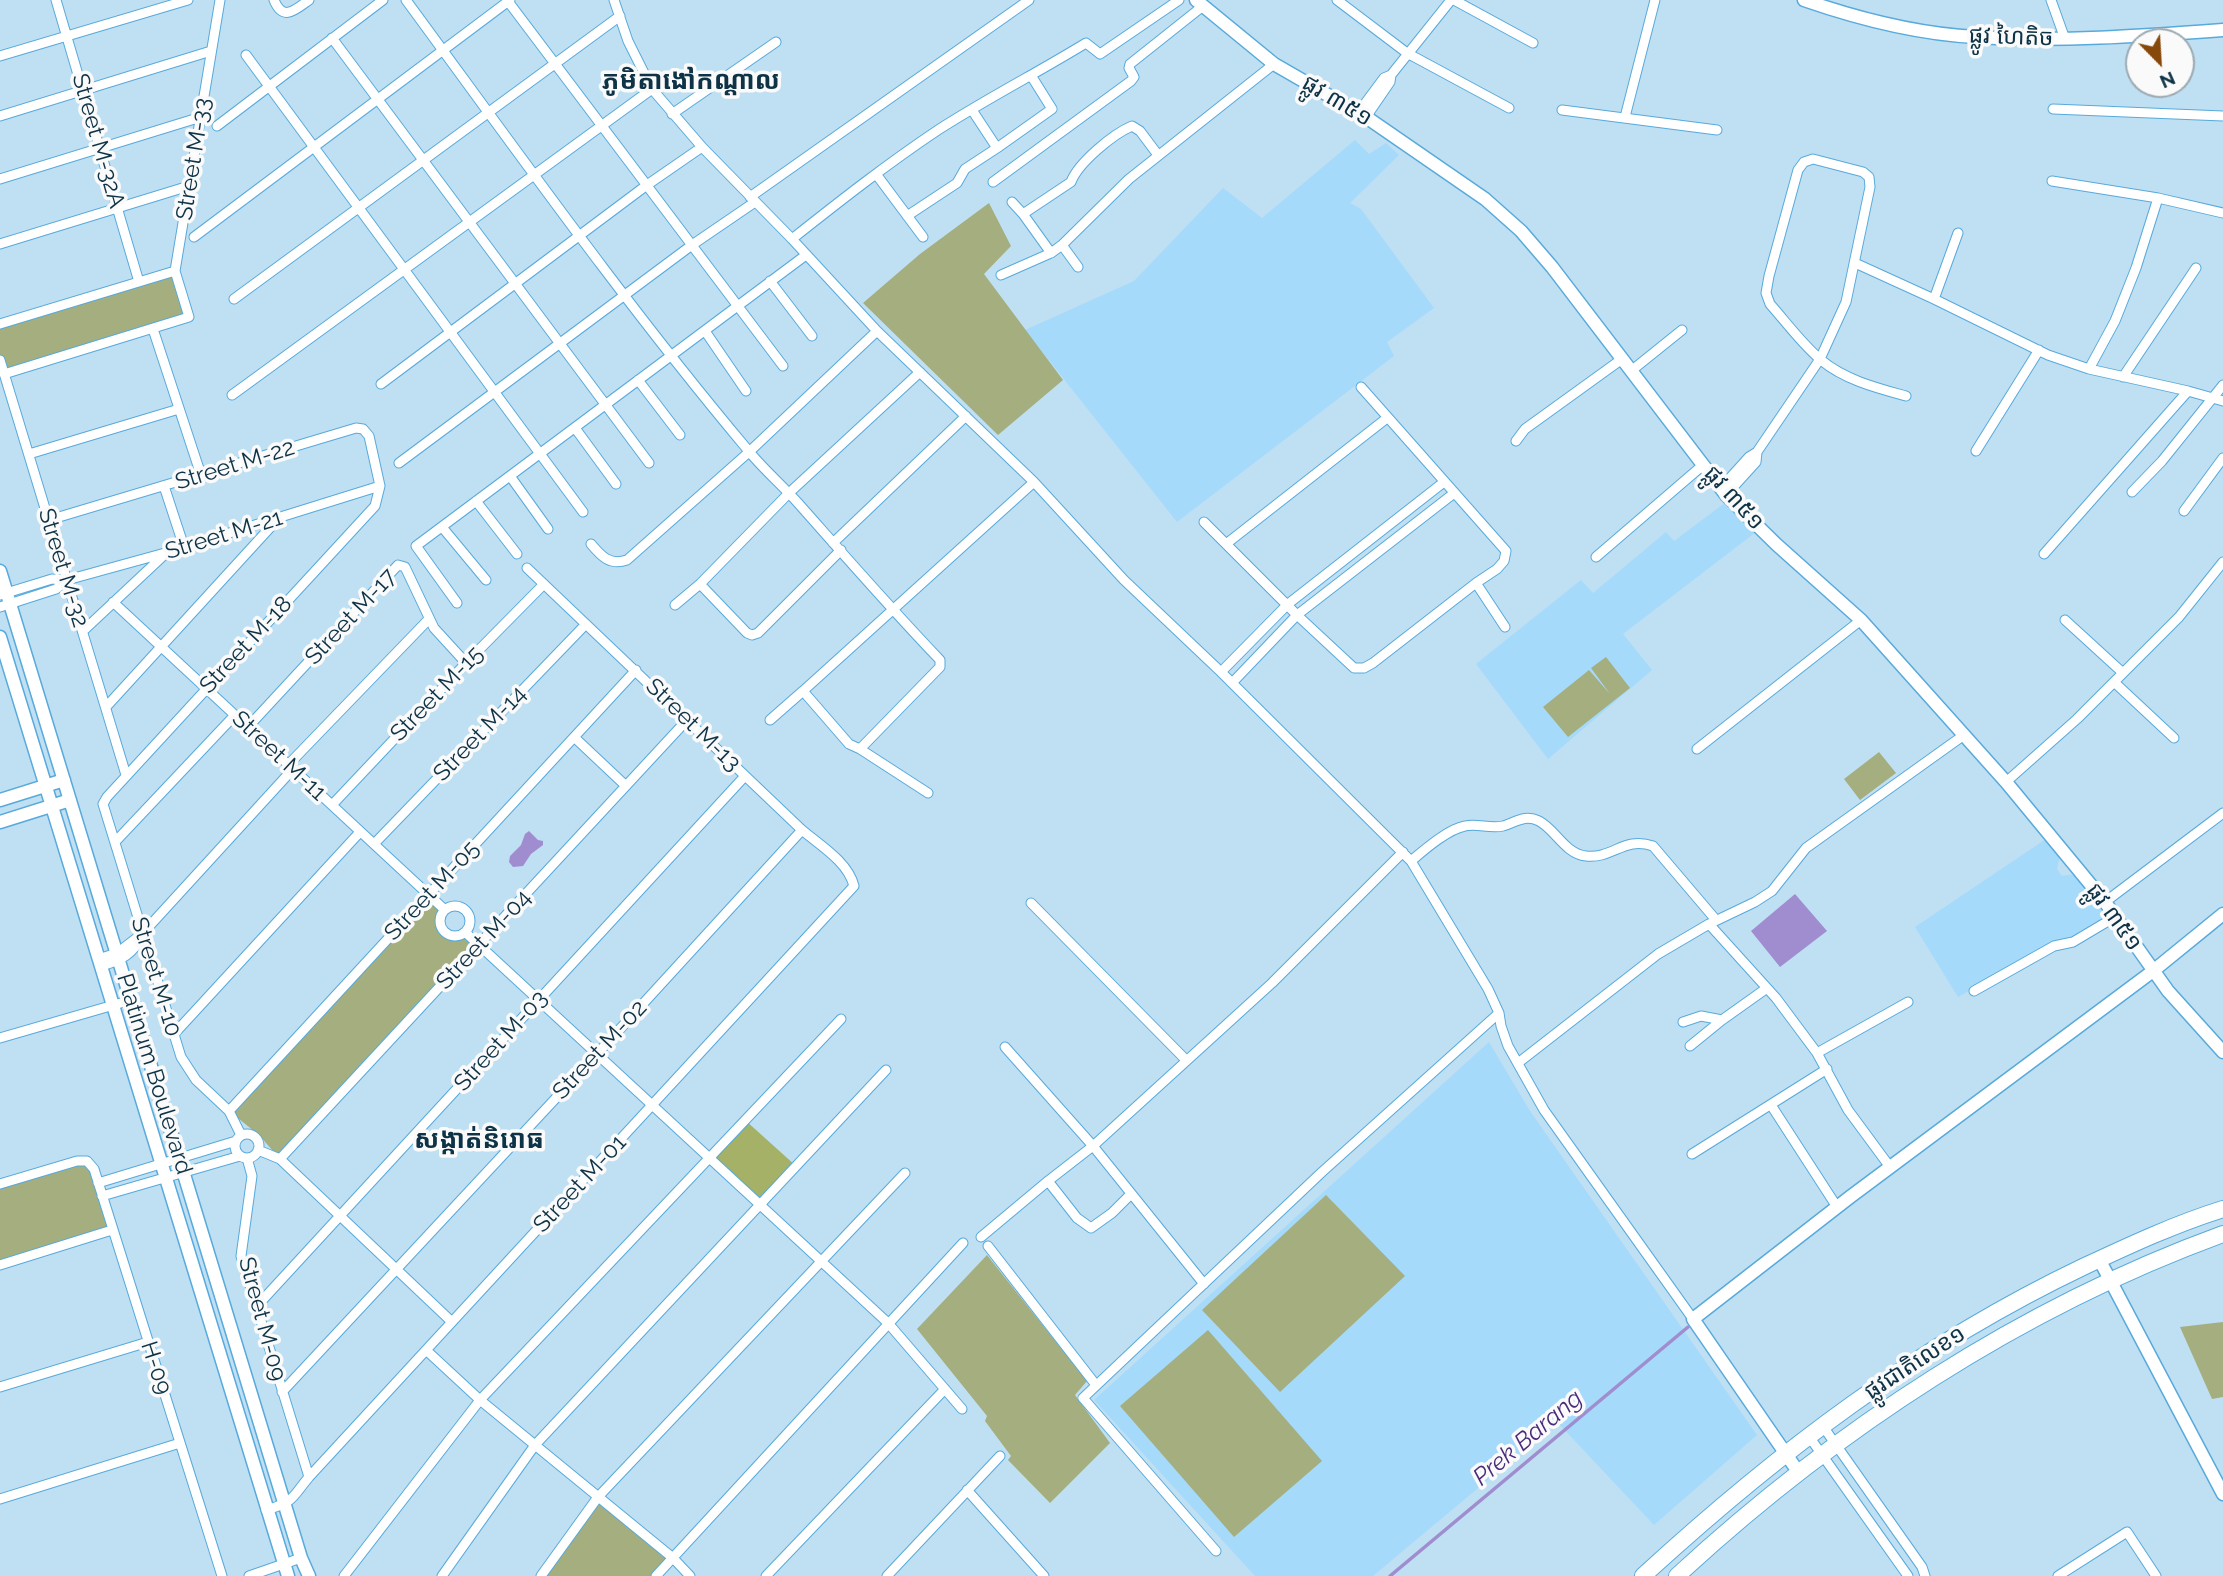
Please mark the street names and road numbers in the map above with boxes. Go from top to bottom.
street label: ផ្លូវ ហៃតិច [1968,22,2054,52]
street label: ផ្លូវ ៣៥១ [1297,69,1377,133]
street label: Street M-32A [66,71,130,211]
street label: Street M-33 [171,96,217,222]
street label: Street M-22 [172,434,298,496]
street label: ផ្លូវ ៣៥១ [1698,460,1770,536]
street label: Street M-21 [162,504,286,566]
street label: Street M-32 [32,505,94,631]
street label: Street M-17 [300,563,402,671]
street label: Street M-18 [194,591,298,699]
street label: Street M-15 [385,641,489,747]
street label: Street M-13 [640,673,746,777]
street label: Street M-14 [428,681,532,787]
street label: Street M-11 [226,705,332,807]
street label: Street M-05 [379,835,485,947]
street label: ផ្លូវ ៣៥១ [2080,878,2148,956]
street label: Street M-04 [431,884,537,996]
street label: Street M-10 [125,914,187,1040]
street label: Platinum Boulevard [110,970,198,1178]
street label: Street M-03 [449,985,553,1097]
street label: Street M-02 [547,995,653,1105]
street label: Street M-01 [528,1129,632,1239]
street label: Street M-09 [232,1254,292,1384]
street label: ផ្លូវជាតិលេខ១ [1859,1320,1971,1406]
street label: H-09 [134,1338,178,1398]

